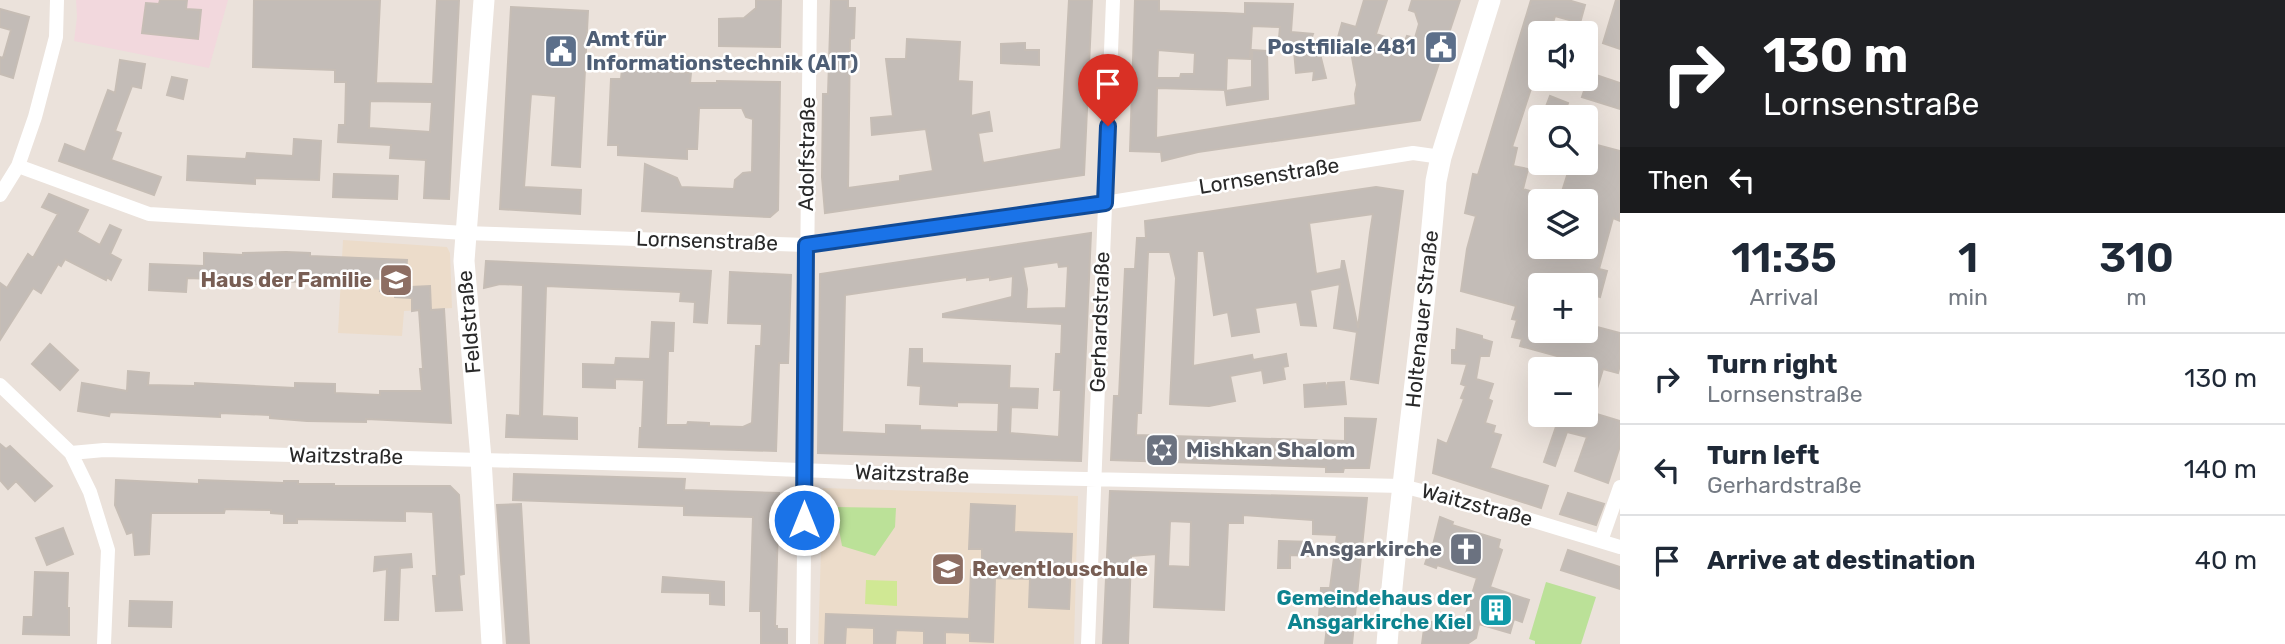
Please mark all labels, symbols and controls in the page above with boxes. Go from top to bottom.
map controls [1528,21,1598,427]
button: sound [1528,21,1598,91]
place label: Amt für Informationstechnik (AIT) [586,26,858,75]
text: 130 m [1763,26,1908,84]
public building icon: Postfiliale 481 [1422,28,1460,66]
icon: right [1648,28,1739,119]
public building icon: Amt für Informationstechnik (AIT) [542,32,580,70]
place label: Postfiliale 481 [1267,34,1416,59]
pin [1078,54,1138,126]
icon: arrive [1089,65,1127,103]
text: Lornsenstraße [1763,85,1979,123]
street label: Adolfstraße [793,97,820,211]
button: search [1528,105,1598,175]
street label: Lornsenstraße [1197,152,1341,199]
icon: left [1723,161,1761,199]
text: Then [1648,165,1709,196]
button: layers [1528,189,1598,259]
street label: Lornsenstraße [636,226,778,255]
street label: Holtenauer Straße [1400,229,1443,409]
text: 11:35 [1731,233,1837,283]
text: 1 [1958,233,1978,283]
text: 310 [2099,233,2174,283]
street label: Gerhardstraße [1085,251,1114,393]
school or university icon: Haus der Familie [377,261,415,299]
place label: Haus der Familie [200,267,372,292]
street label: Feldstraße [452,269,485,375]
button: + [1528,273,1598,343]
text: Arrival [1750,283,1819,311]
text: min [1948,283,1988,311]
text: m [2126,283,2147,311]
text: Turn right [1707,349,1837,380]
button: − [1528,357,1598,427]
icon: right [1648,360,1686,398]
text: 130 m [2184,363,2257,394]
text: Lornsenstraße [1707,380,1863,408]
synagogue icon: Mishkan Shalom [1143,431,1181,469]
place label: Mishkan Shalom [1186,437,1355,462]
text: Turn left [1707,440,1819,471]
street label: Waitzstraße [289,442,403,469]
icon: left [1648,451,1686,489]
text: 140 m [2184,454,2257,485]
street label: Waitzstraße [854,459,970,488]
text: Gerhardstraße [1707,471,1862,499]
street label: Waitzstraße [1419,478,1536,531]
position arrow [767,483,841,557]
church icon: Ansgarkirche [1447,530,1485,568]
place label: Ansgarkirche [1300,536,1442,561]
icon: arrive [1648,542,1686,580]
text: Arrive at destination [1707,545,1975,576]
text: 40 m [2195,545,2257,576]
school or university icon: Reventlouschule [929,550,967,588]
place label: Reventlouschule [972,556,1148,581]
place label: Gemeindehaus der Ansgarkirche Kiel [1277,585,1472,634]
building icon: Gemeindehaus der Ansgarkirche Kiel [1477,591,1515,629]

